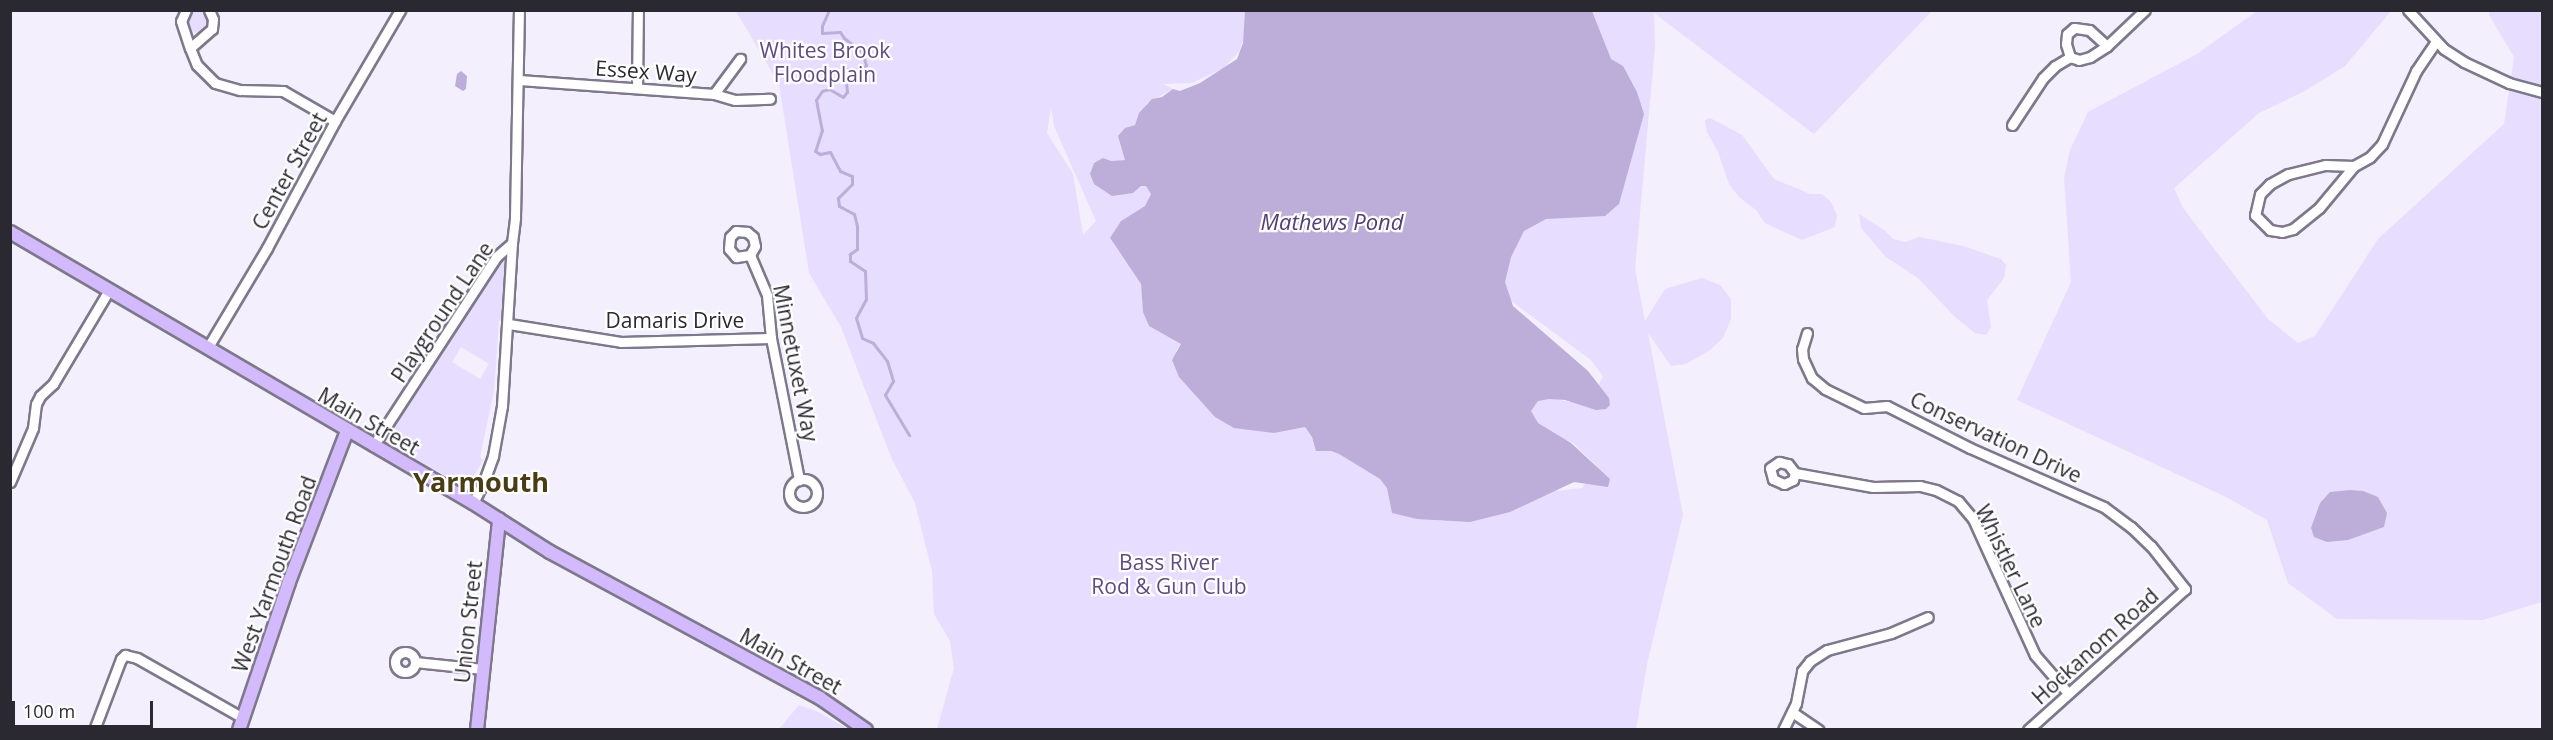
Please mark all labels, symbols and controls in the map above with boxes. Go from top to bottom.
park label: Whites Brook Floodplain [760,37,890,87]
street label: Essex Way [594,55,698,87]
street label: Center Street [246,108,332,234]
water label: Mathews Pond [1261,209,1403,235]
street label: Playground Lane [386,237,498,387]
street label: Minnetuxet Way [768,282,824,444]
street label: Damaris Drive [606,307,744,333]
street label: Main Street [314,382,424,460]
street label: Conservation Drive [1906,386,2086,488]
district label: Yarmouth [413,466,549,498]
street label: West Yarmouth Road [227,472,321,676]
street label: Whistler Lane [1970,500,2052,632]
park label: Bass River Rod & Gun Club [1091,549,1247,599]
street label: Union Street [449,559,487,685]
street label: Hockanom Road [2027,583,2163,709]
street label: Main Street [736,623,846,699]
scale bar [15,689,156,727]
text: 100 m [23,699,75,723]

